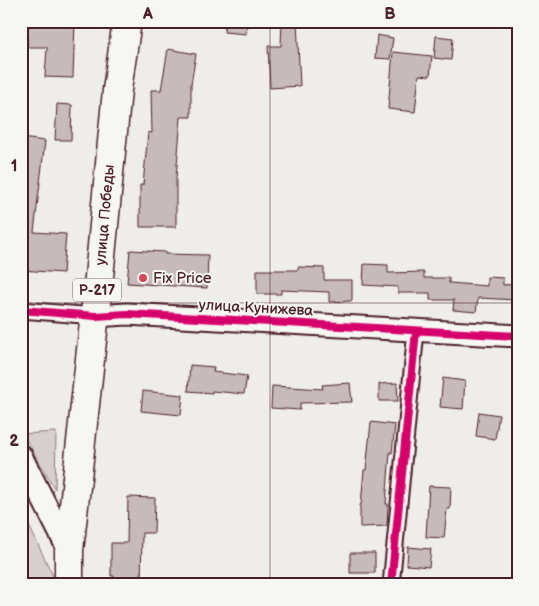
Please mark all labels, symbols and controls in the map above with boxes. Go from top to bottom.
text: A [142,5,153,24]
text: B [384,5,396,24]
text: 1 [11,157,17,176]
street label: улица Победы [91,164,119,266]
place label: Fix Price [153,269,212,288]
marker: Fix Price [137,272,149,284]
road number: Р-217 [73,278,121,302]
street label: улица Кунижева [198,296,314,320]
text: 2 [9,432,19,451]

